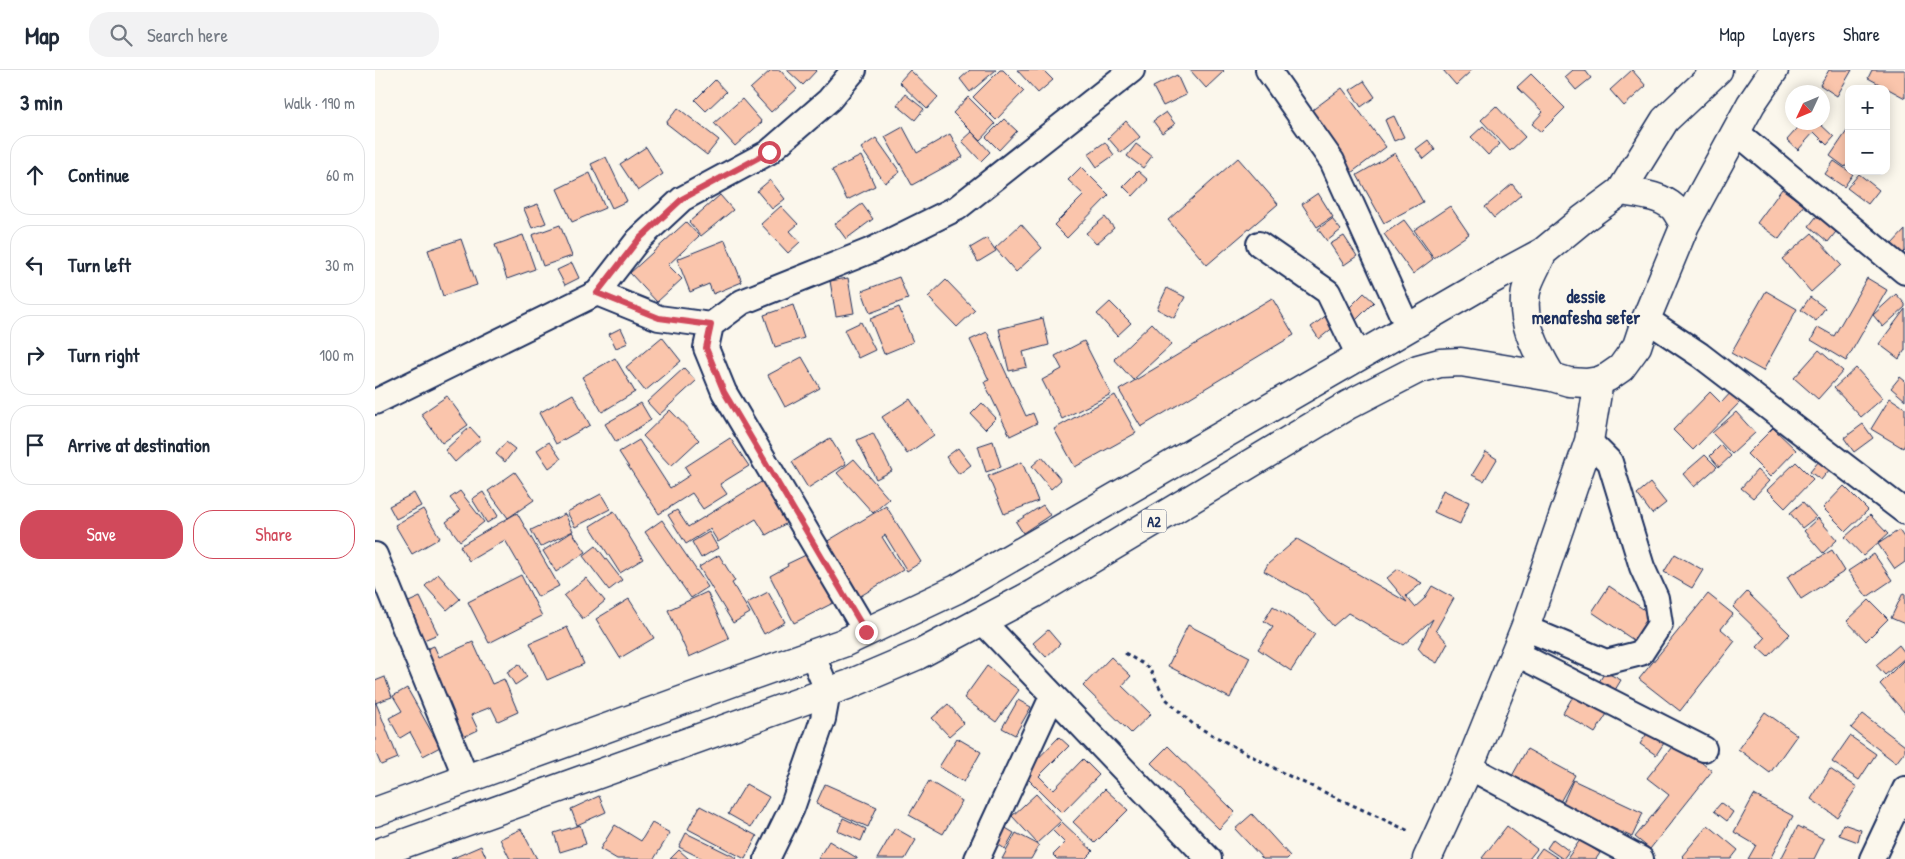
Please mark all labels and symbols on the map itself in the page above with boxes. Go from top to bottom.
north arrow [1785,85,1830,130]
route start [758,141,781,164]
district label: dessie menafesha sefer [1532,284,1640,330]
road number: A2 [1141,510,1167,532]
route end [855,621,878,644]

